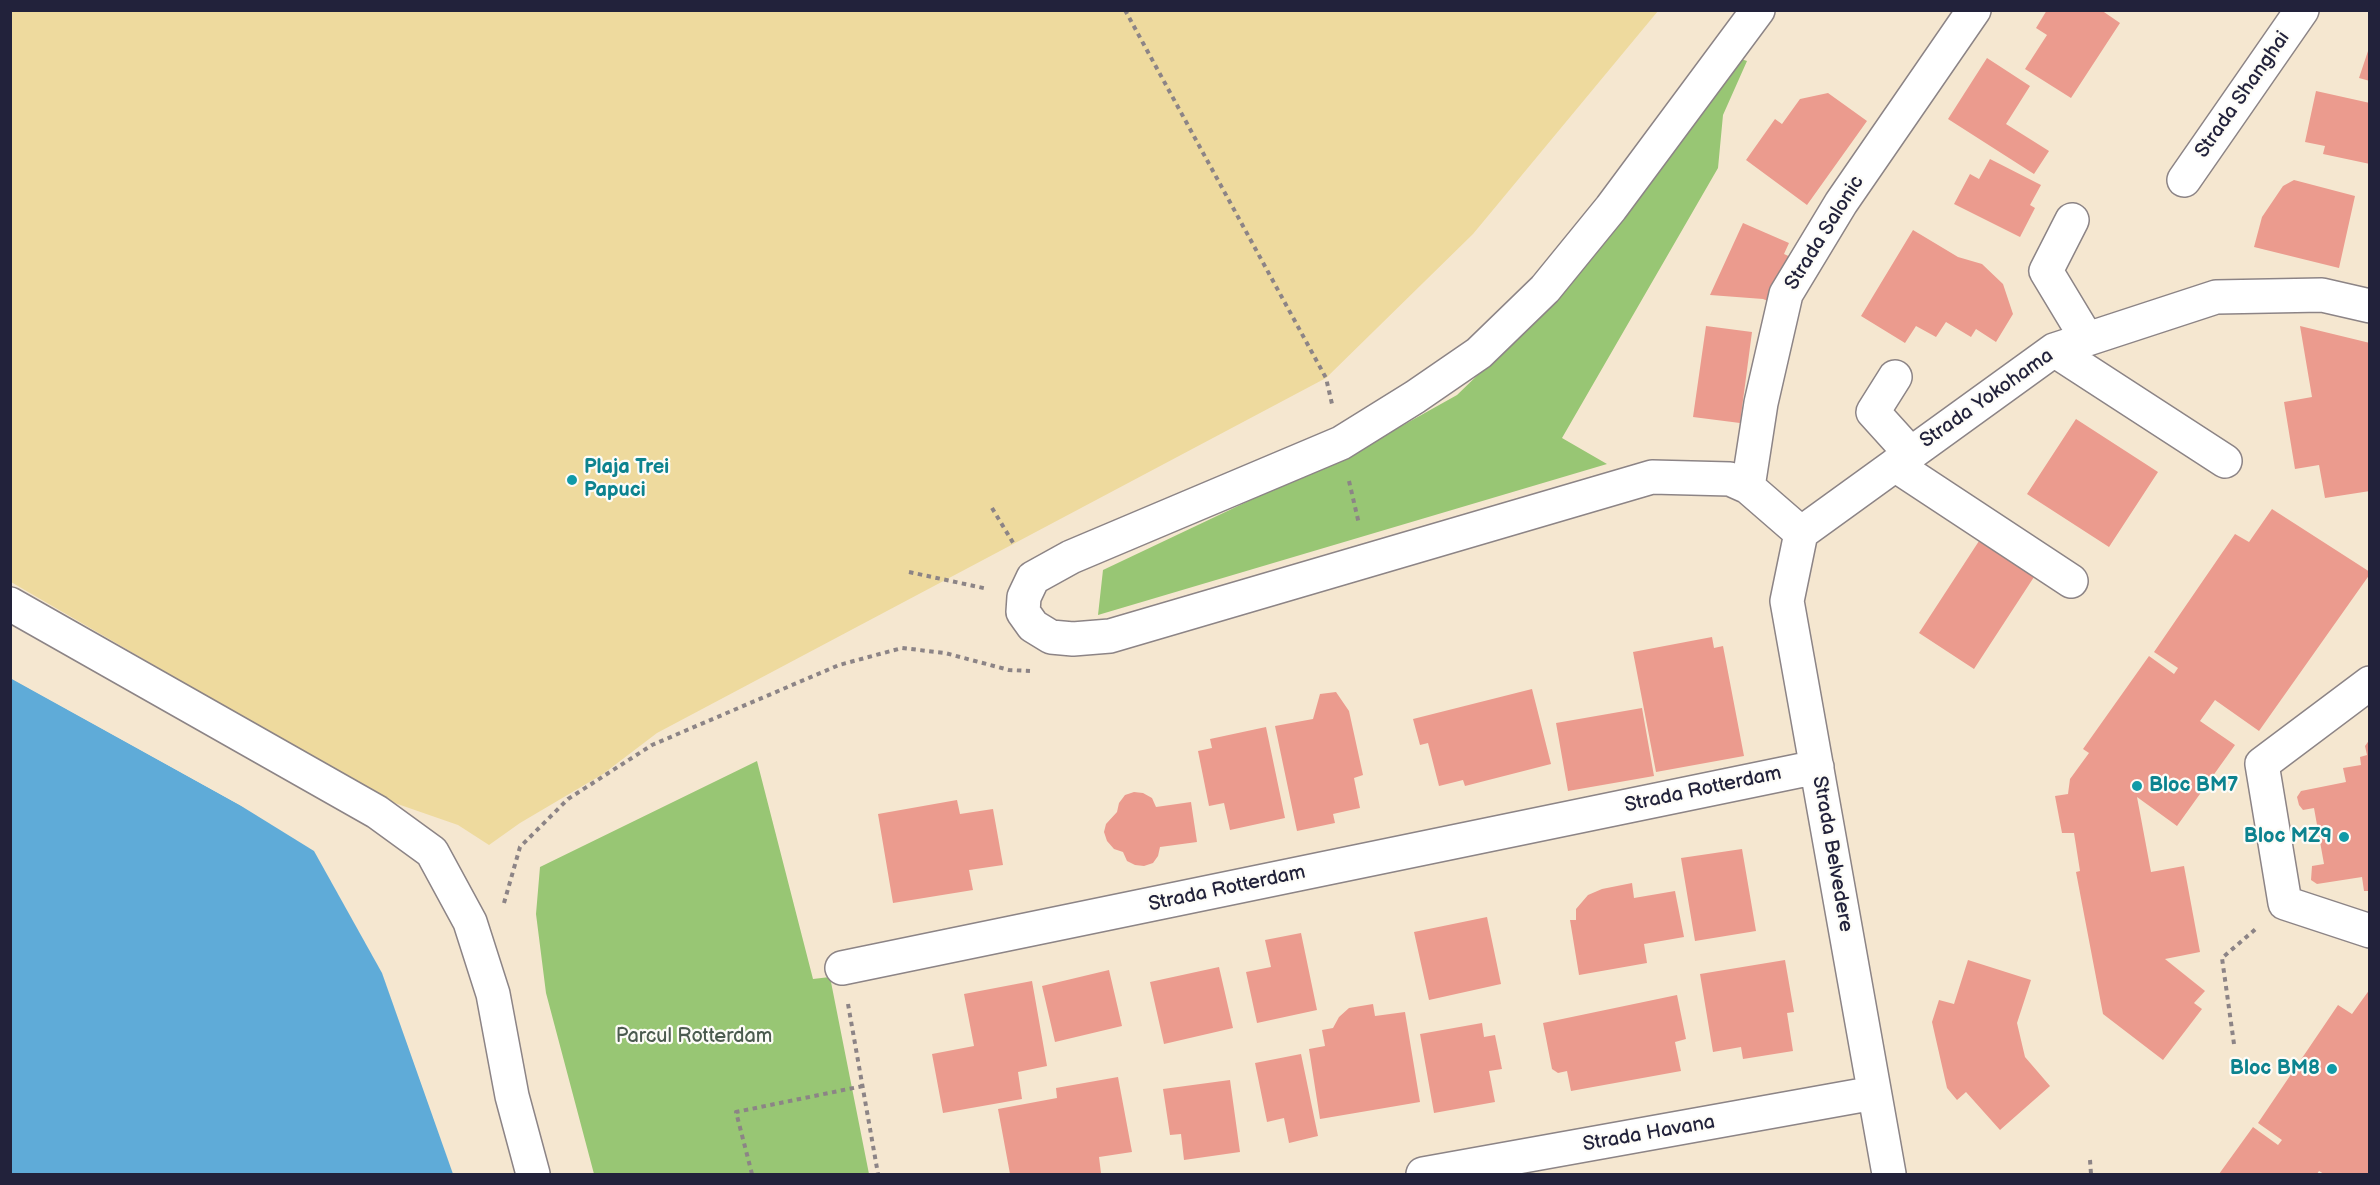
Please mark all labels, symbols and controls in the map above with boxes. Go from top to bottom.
street label: Strada Shanghai [2190,27,2296,163]
street label: Strada Salonic [1780,171,1870,295]
street label: Strada Yokohama [1916,344,2058,454]
place label: Plaja Trei Papuci [584,456,669,503]
marker: Plaja Trei Papuci [565,473,579,487]
street label: Strada Rotterdam [1622,762,1784,818]
street label: Strada Belvedere [1806,774,1858,934]
place label: Bloc BM7 [2149,774,2238,798]
marker: Bloc BM7 [2130,779,2144,793]
place label: Bloc MZ9 [2244,825,2332,849]
marker: Bloc MZ9 [2337,830,2351,844]
street label: Strada Rotterdam [1146,861,1308,917]
park label: Parcul Rotterdam [616,1025,772,1049]
place label: Bloc BM8 [2230,1057,2320,1081]
marker: Bloc BM8 [2325,1062,2339,1076]
street label: Strada Havana [1581,1111,1717,1157]

